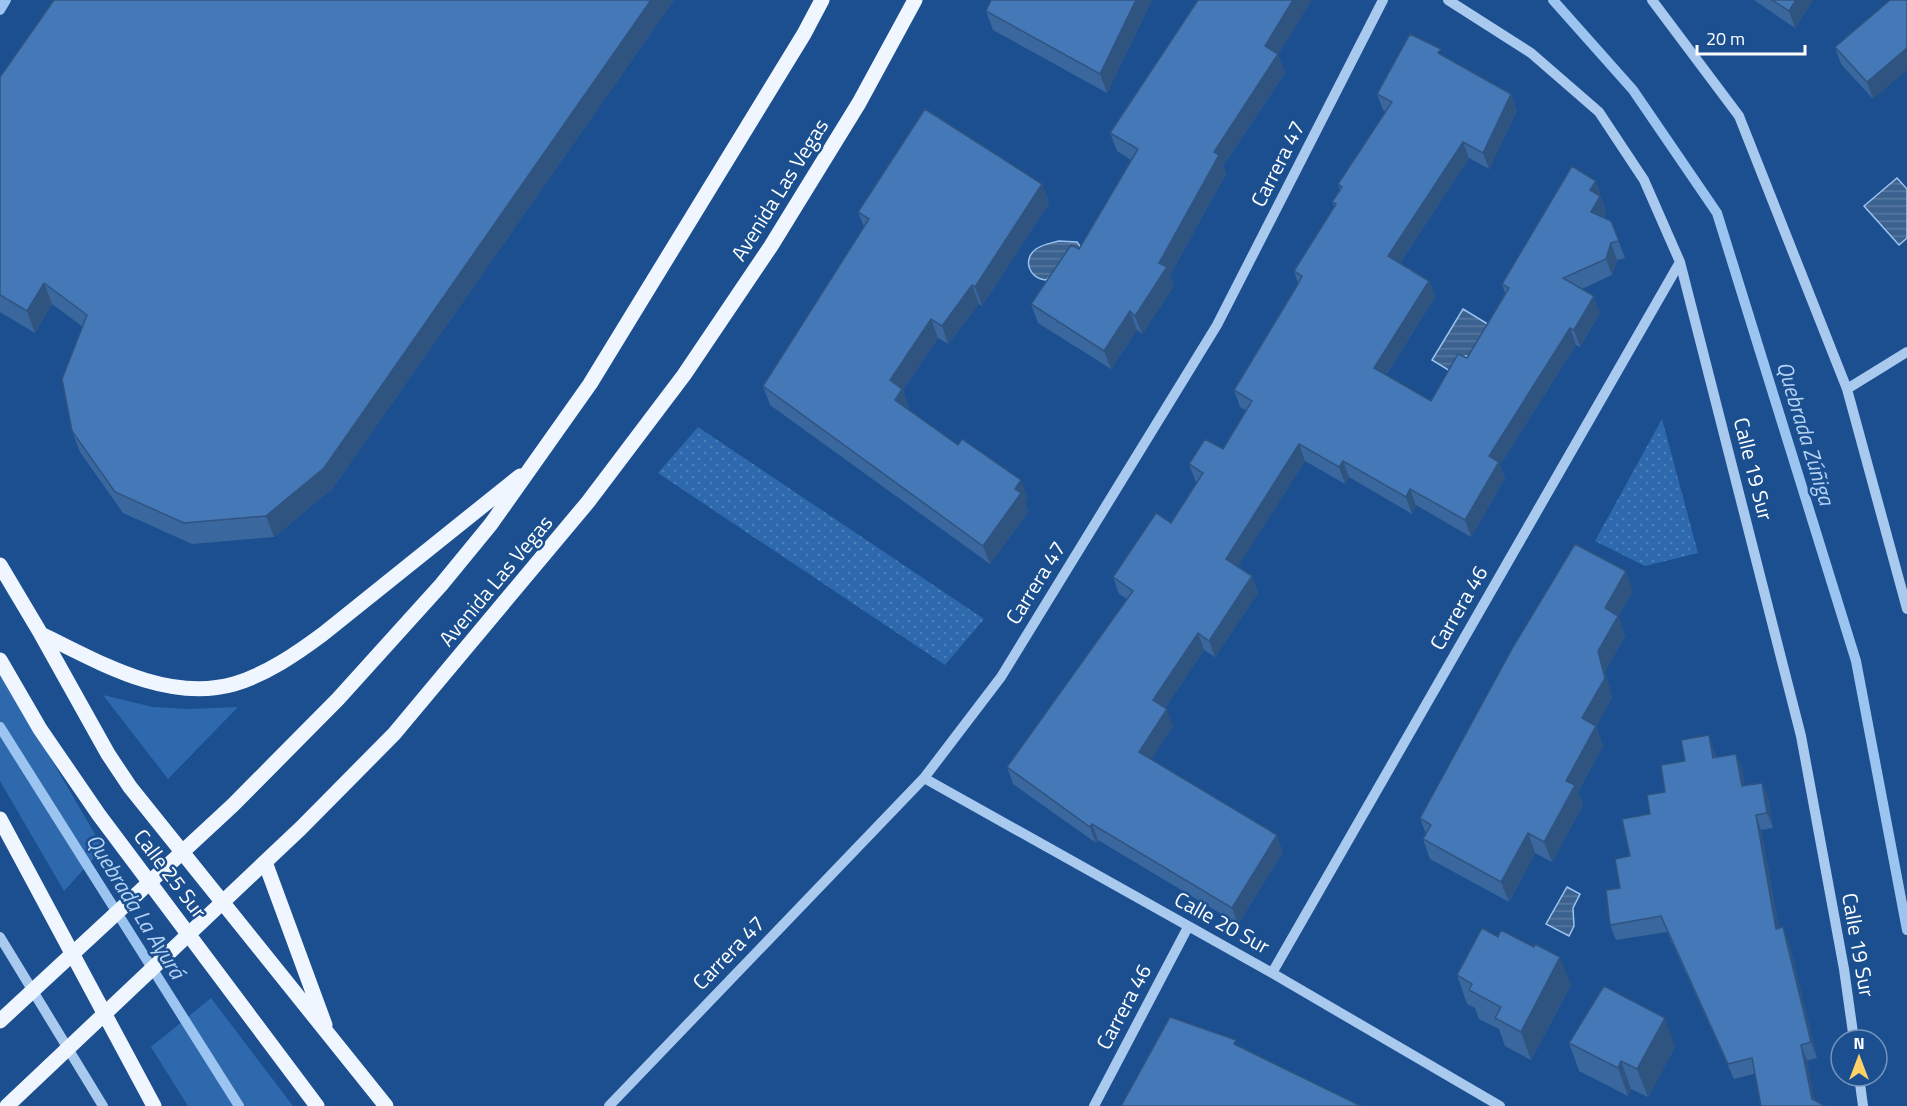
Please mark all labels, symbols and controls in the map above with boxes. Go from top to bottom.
scale bar [1697,18,1805,56]
text: 20 m [1706,25,1745,52]
street label: Avenida Las Vegas [722,112,836,267]
street label: Carrera 47 [1242,115,1312,212]
water label: Quebrada Zúñiga [1768,357,1845,511]
street label: Calle 19 Sur [1726,414,1782,523]
street label: Avenida Las Vegas [431,508,560,653]
street label: Carrera 47 [997,535,1073,630]
street label: Carrera 46 [1421,559,1495,656]
street label: Calle 25 Sur [126,822,215,925]
water label: Quebrada La Ayurá [78,827,195,987]
street label: Calle 20 Sur [1169,883,1276,962]
street label: Calle 19 Sur [1834,890,1884,999]
street label: Carrera 47 [685,908,772,997]
street label: Carrera 46 [1087,958,1159,1055]
north arrow [1829,1028,1889,1088]
text: N [1853,1031,1865,1055]

